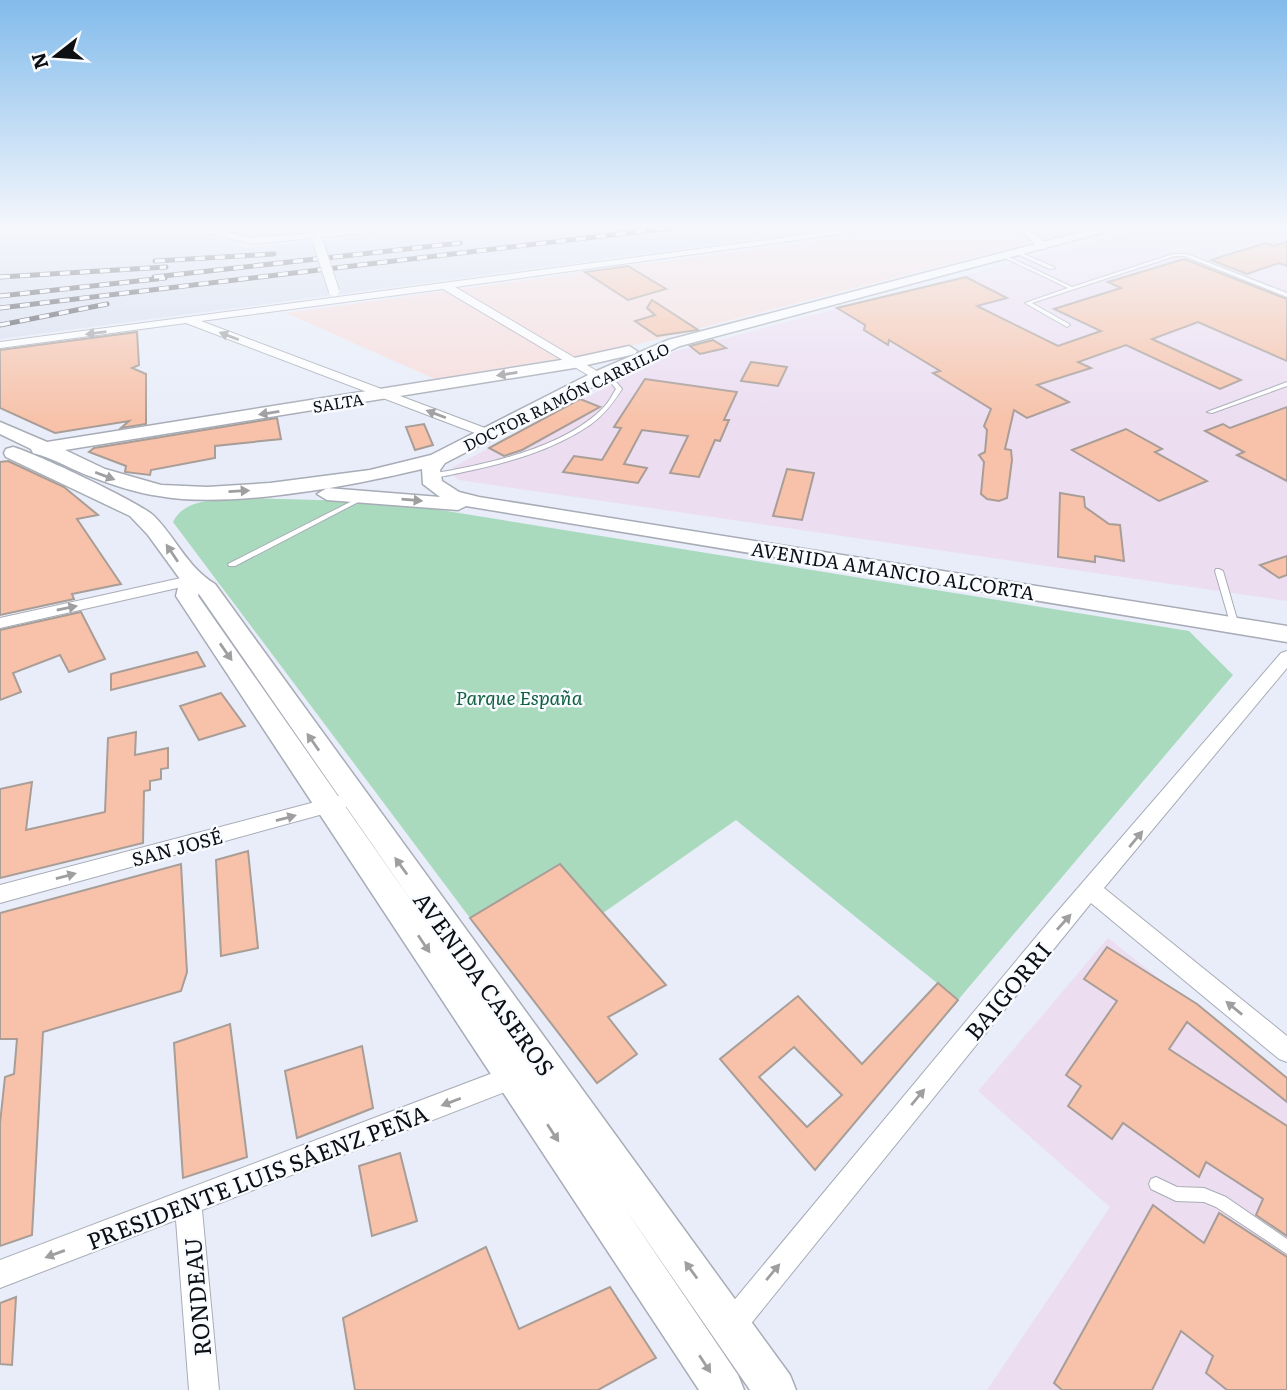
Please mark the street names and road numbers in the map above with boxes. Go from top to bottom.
street label: DOCTOR RAMÓN CARRILLO [459,336,673,456]
street label: SALTA [311,386,365,418]
street label: AVENIDA AMANCIO ALCORTA [749,534,1037,606]
street label: SAN JOSÉ [128,821,226,873]
street label: AVENIDA CASEROS [406,884,564,1082]
street label: BAIGORRI [956,934,1058,1046]
street label: PRESIDENTE LUIS SÁENZ PEÑA [81,1095,433,1257]
street label: RONDEAU [174,1236,218,1358]

